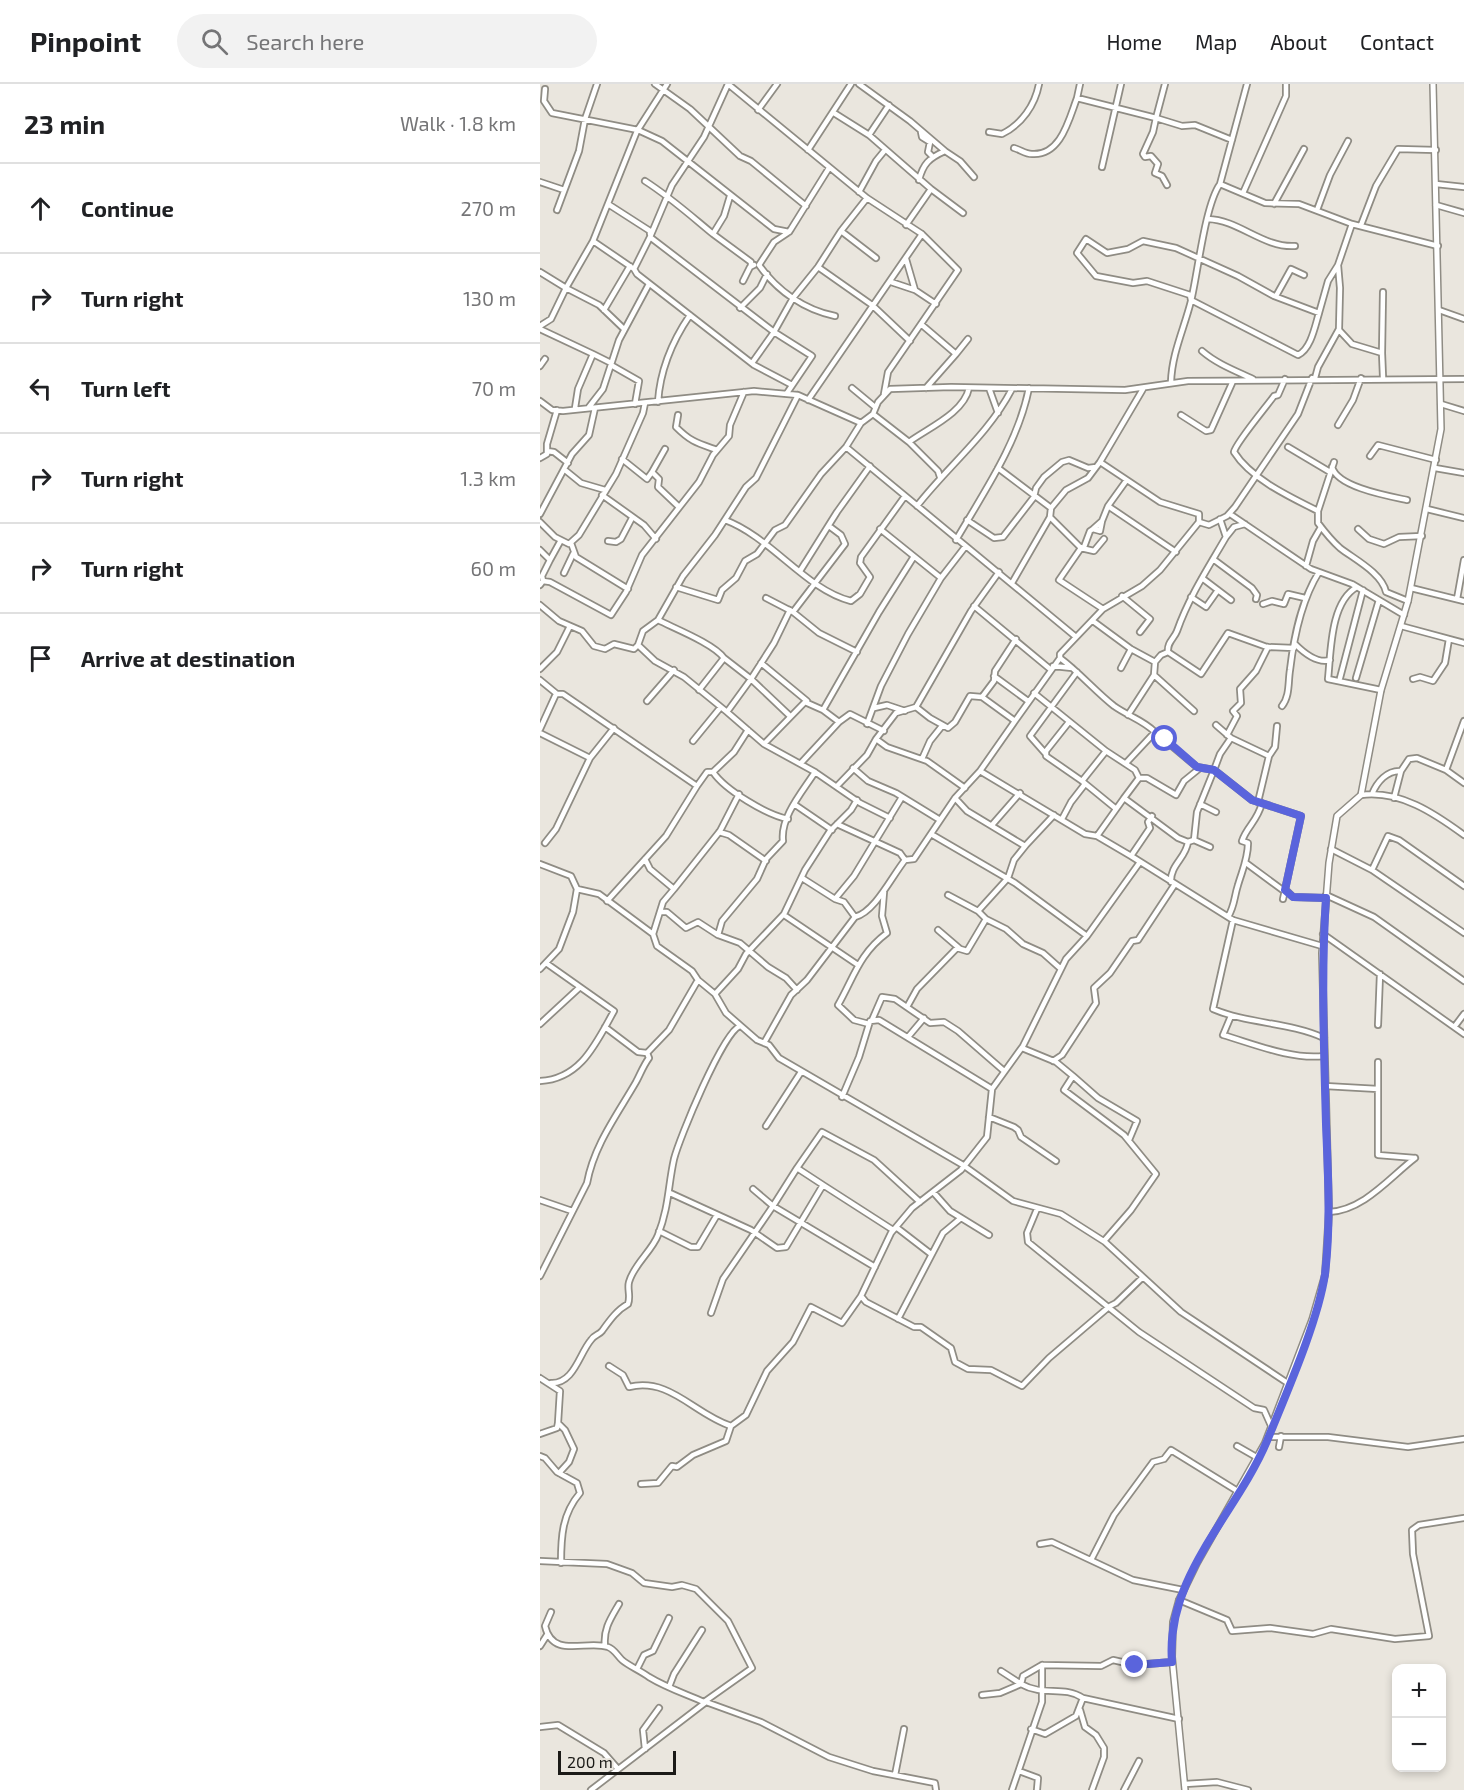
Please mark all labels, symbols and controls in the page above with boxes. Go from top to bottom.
search box [177,14,597,68]
text: Pinpoint [30,24,141,58]
icon: search [198,25,231,58]
text: Search here [246,28,364,54]
text: Home [1106,29,1162,54]
text: Map [1195,29,1237,54]
text: About [1270,29,1327,54]
text: Contact [1360,29,1434,54]
text: 23 min [24,108,105,139]
text: Walk · 1.8 km [400,111,516,135]
icon: ahead [24,192,57,225]
text: Continue [81,195,174,221]
text: 270 m [460,196,516,220]
icon: right [24,282,57,315]
text: Turn right [81,285,183,311]
text: 130 m [463,286,516,310]
icon: left [24,372,57,405]
text: Turn left [81,375,170,401]
text: 70 m [472,376,516,400]
icon: right [24,462,57,495]
text: Turn right [81,465,183,491]
text: 1.3 km [460,466,516,490]
icon: right [24,552,57,585]
text: Turn right [81,555,183,581]
text: 60 m [471,556,516,580]
icon: arrive [24,642,57,675]
text: Arrive at destination [81,645,295,671]
route start [1151,725,1177,751]
route end [1121,1651,1147,1677]
map controls [1392,1664,1446,1772]
button: + [1392,1664,1446,1718]
button: − [1392,1718,1446,1772]
scale bar [558,1748,676,1776]
text: 200 m [567,1752,613,1771]

